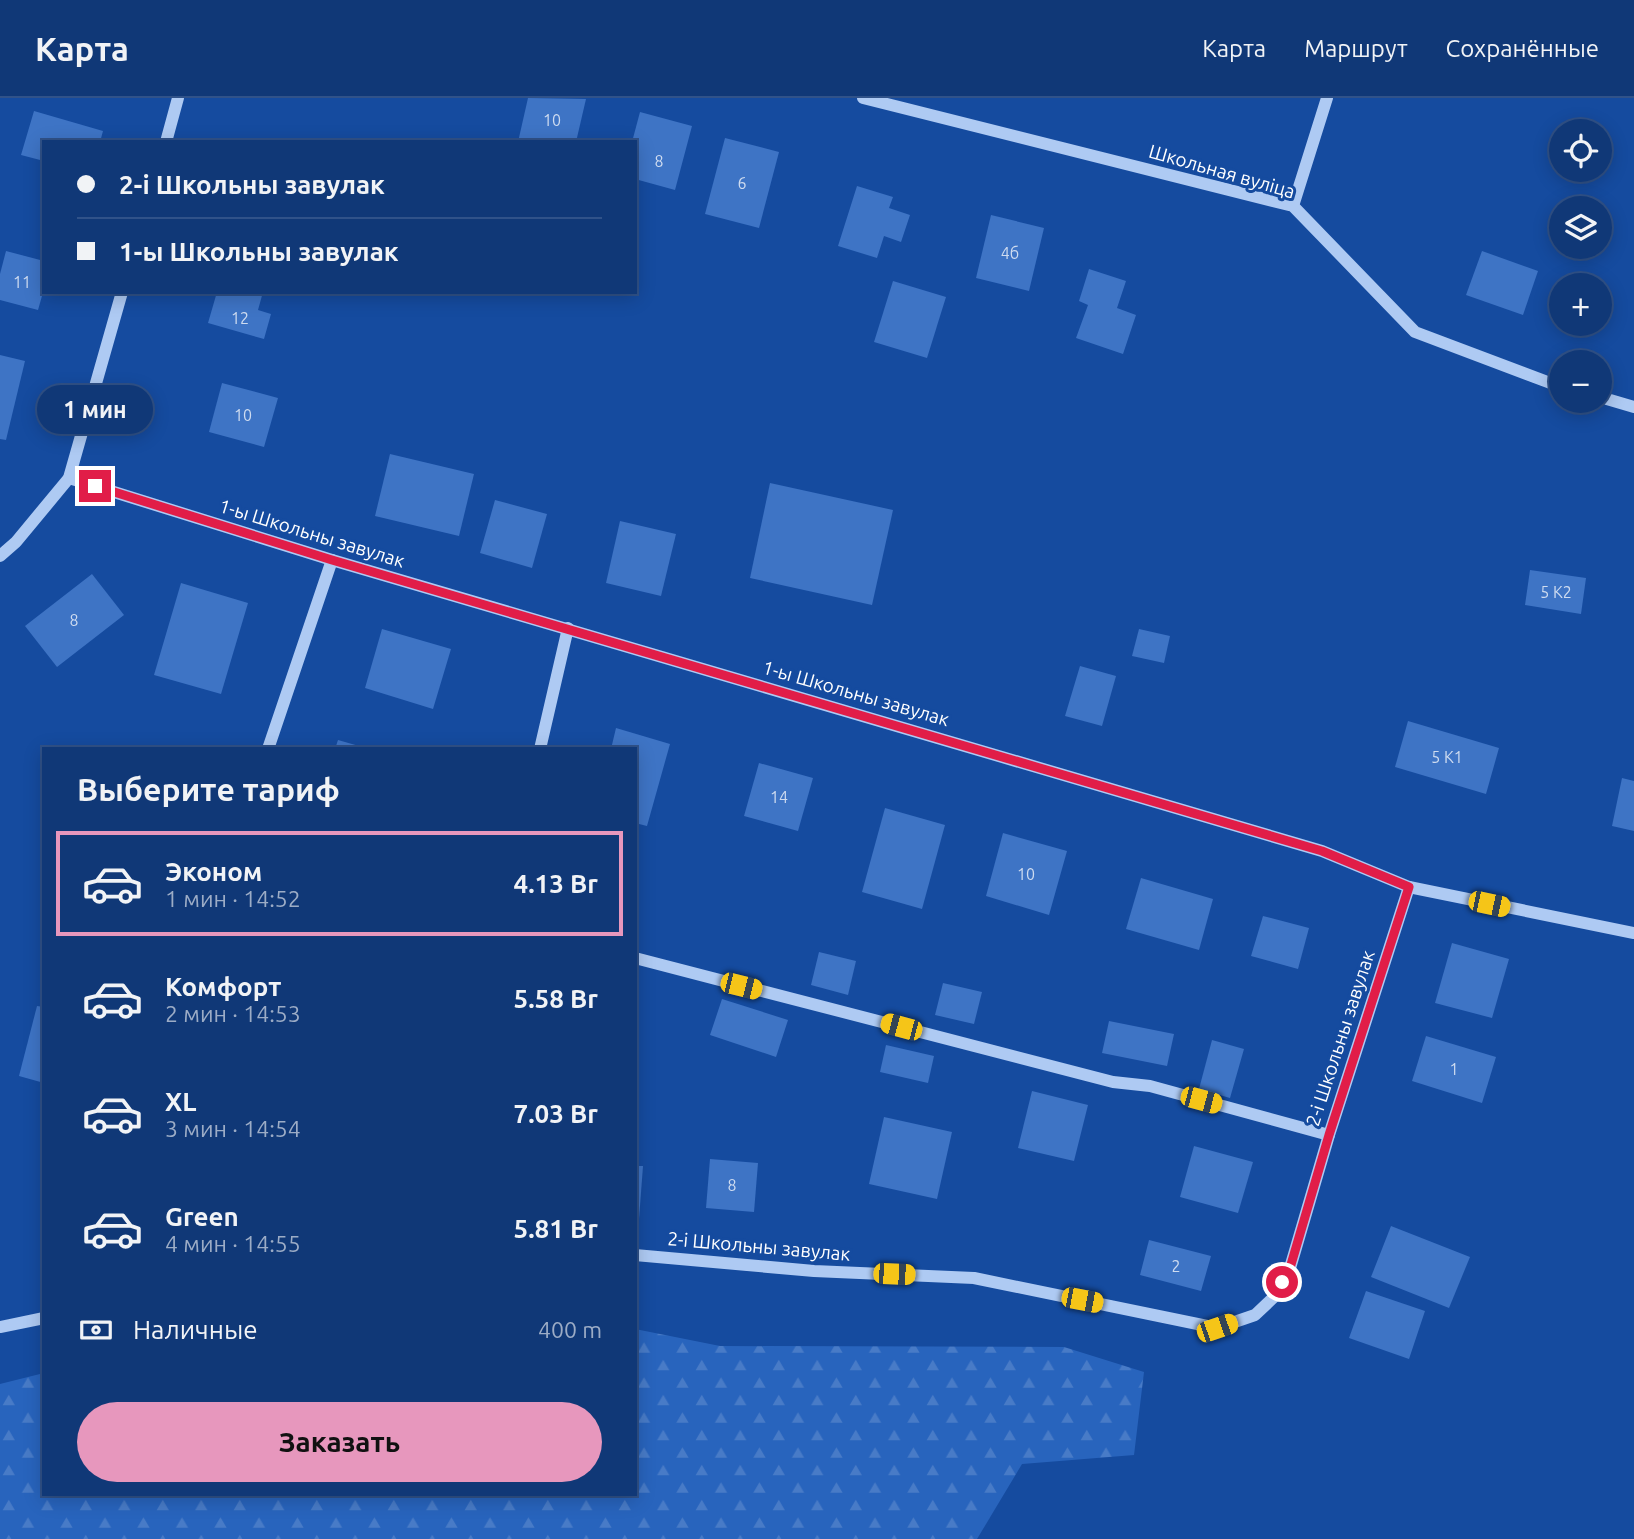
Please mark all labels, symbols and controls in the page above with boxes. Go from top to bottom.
text: Карта [35,30,129,67]
text: Карта [1202,35,1266,62]
text: Маршрут [1304,35,1408,62]
text: Сохранённые [1446,35,1599,62]
house number: 10 [543,111,561,129]
map controls [1549,119,1612,413]
button: locate [1549,119,1612,182]
street label: Школьная вуліца [1146,140,1298,202]
house number: 8 [654,152,664,170]
text: 2-і Школьны завулак [119,170,385,199]
house number: 6 [737,174,747,192]
button: layers [1549,196,1612,259]
text: 1-ы Школьны завулак [119,237,399,266]
house number: 4б [1001,244,1019,262]
house number: 11 [13,273,31,291]
button: + [1549,273,1612,336]
house number: 12 [231,309,249,327]
button: − [1549,350,1612,413]
callout: 1 мин [37,384,153,434]
text: 1 мин [63,397,127,422]
house number: 10 [234,406,252,424]
route end [79,470,111,502]
street label: 1-ы Школьны завулак [216,494,408,572]
house number: 5 К2 [1540,583,1572,601]
house number: 8 [69,611,79,629]
street label: 1-ы Школьны завулак [760,656,952,730]
house number: 5 К1 [1431,748,1463,766]
text: Выберите тариф [77,771,340,807]
house number: 14 [770,788,788,806]
icon: car [81,852,144,915]
text: Эконом [165,857,262,886]
house number: 10 [1017,865,1035,883]
text: 4.13 Br [514,869,598,898]
text: 1 мин · 14:52 [165,886,301,911]
car [1467,889,1512,919]
street label: 2-і Школьны завулак [1301,947,1379,1129]
icon: car [81,967,144,1030]
car [719,971,764,1001]
text: Комфорт [165,972,281,1001]
text: 5.58 Br [514,984,598,1013]
text: 2 мин · 14:53 [165,1001,301,1026]
car [878,1011,925,1043]
house number: 1 [1449,1060,1459,1078]
icon: car [81,1082,144,1145]
car [1178,1084,1225,1116]
text: XL [165,1087,196,1116]
text: 7.03 Br [514,1099,598,1128]
text: 3 мин · 14:54 [165,1116,301,1141]
house number: 8 [727,1176,737,1194]
icon: car [81,1197,144,1260]
text: Green [165,1202,239,1231]
text: 5.81 Br [514,1214,598,1243]
street label: 2-і Школьны завулак [667,1227,852,1265]
text: 4 мин · 14:55 [165,1231,301,1256]
house number: 2 [1171,1257,1181,1275]
car [873,1263,916,1285]
route start [1266,1266,1298,1298]
car [1060,1286,1105,1314]
icon: cash [77,1311,115,1349]
car [1194,1311,1241,1345]
text: Наличные [133,1315,258,1344]
text: 400 m [538,1317,602,1342]
button: Заказать [77,1402,602,1482]

